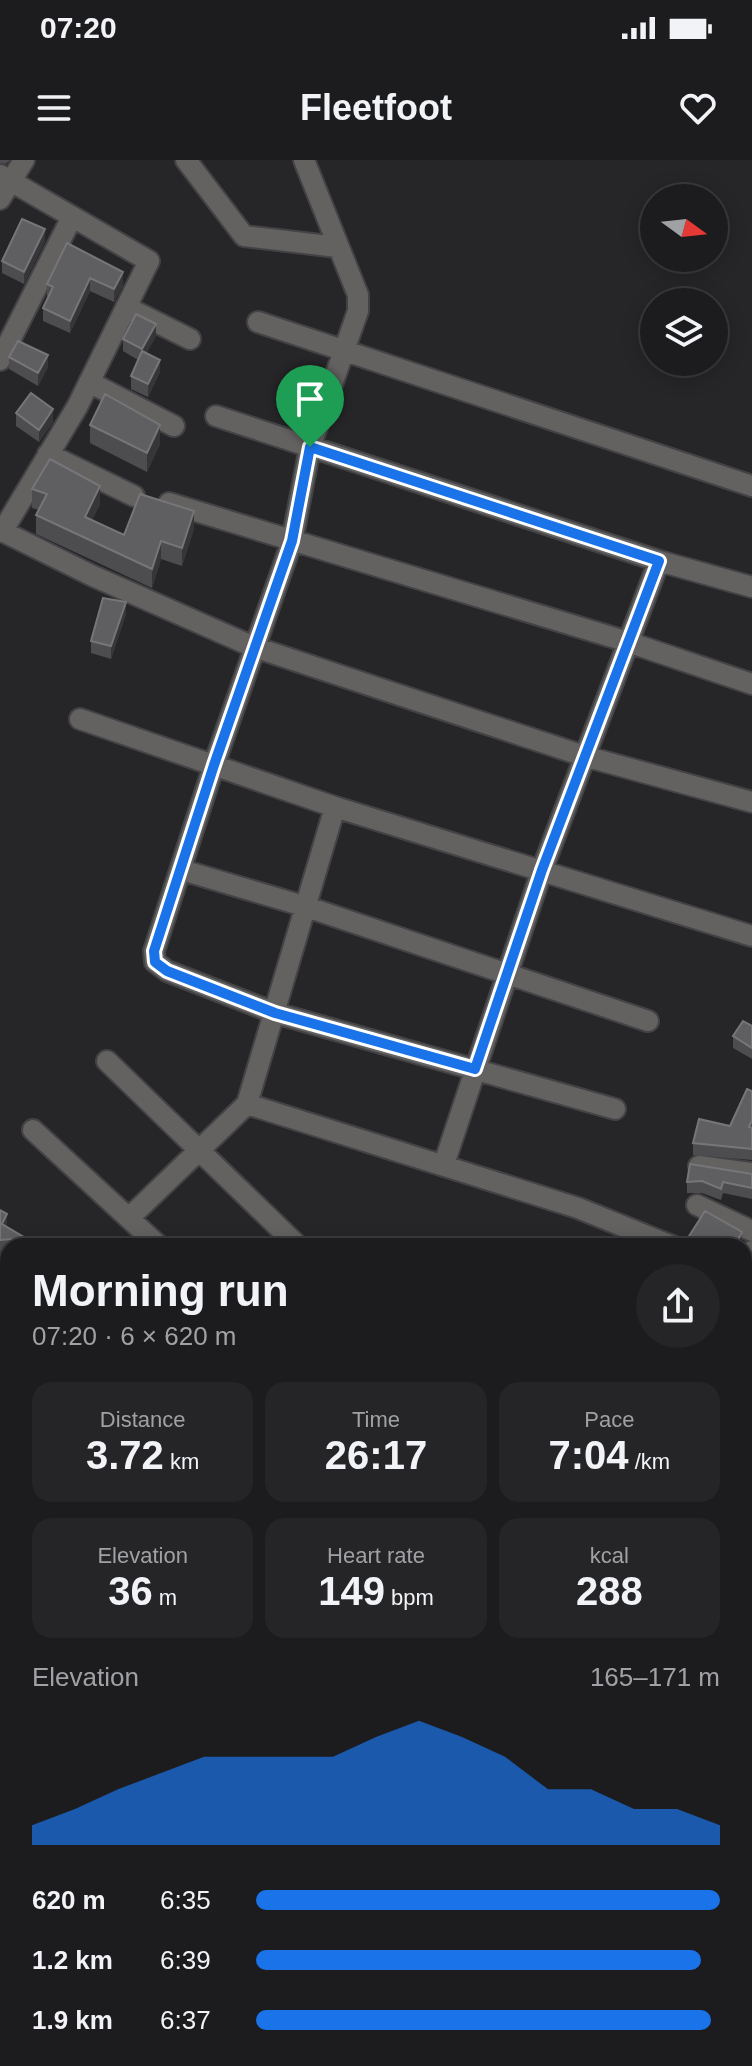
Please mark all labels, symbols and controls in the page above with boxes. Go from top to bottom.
text: 07:20 [40,11,117,44]
icon: menu [32,86,76,130]
icon: heart [676,86,720,130]
text: Fleetfoot [300,87,452,128]
north arrow [640,184,728,272]
map controls [640,184,728,376]
button: layers [640,288,728,376]
pin [276,365,344,447]
icon: arrive [288,377,332,421]
button: share [636,1264,720,1348]
text: Morning run [32,1266,289,1315]
text: 07:20 · 6 × 620 m [32,1321,237,1351]
text: Distance [100,1407,185,1432]
text: Time [352,1407,400,1432]
text: Pace [584,1407,634,1432]
text: 3.72 [86,1433,164,1477]
text: 26:17 [325,1433,427,1477]
text: 7:04 [549,1433,629,1477]
text: km [164,1449,199,1474]
text: /km [629,1449,670,1474]
text: Elevation [97,1543,188,1568]
text: Heart rate [327,1543,425,1568]
text: kcal [590,1543,629,1568]
text: 36 [108,1569,153,1613]
text: 149 [318,1569,385,1613]
text: 288 [576,1569,643,1613]
text: m [153,1585,177,1610]
text: bpm [385,1585,434,1610]
text: Elevation [32,1662,139,1692]
text: 165–171 m [590,1662,720,1692]
text: 620 m [32,1885,106,1915]
text: 6:35 [160,1885,211,1915]
text: 1.2 km [32,1945,113,1975]
text: 6:39 [160,1945,211,1975]
text: 1.9 km [32,2005,113,2035]
text: 6:37 [160,2005,211,2035]

